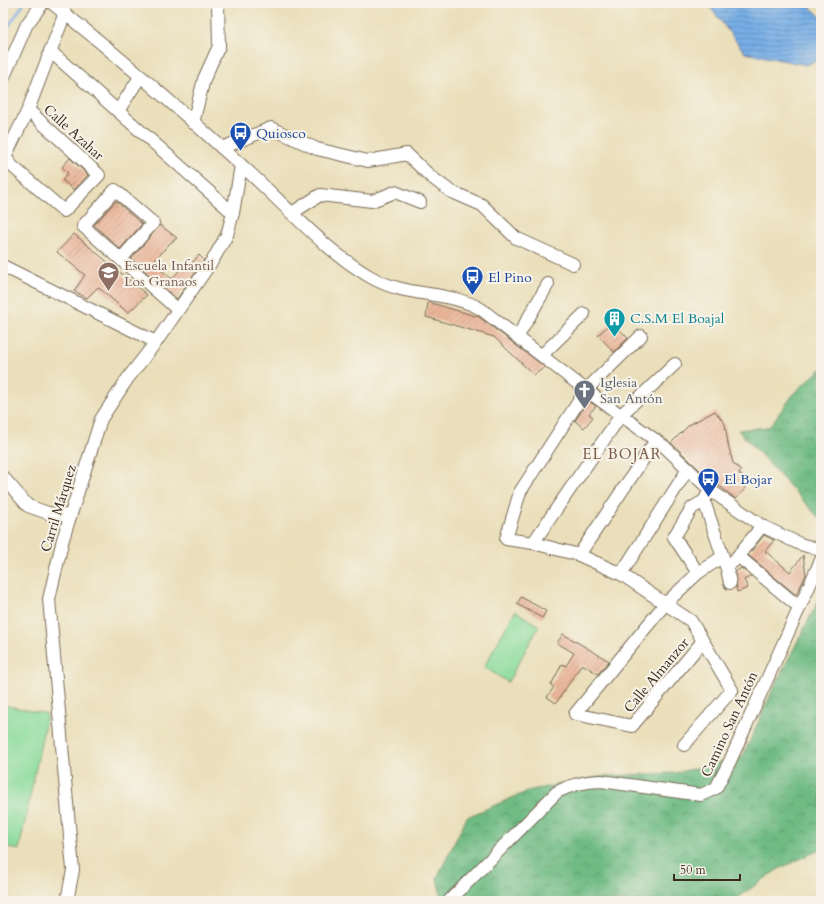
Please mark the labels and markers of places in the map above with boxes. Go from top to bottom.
bus stop icon: Quiosco [227,120,253,153]
place label: Quiosco [256,124,306,143]
place label: Escuela Infantil Los Granaos [124,256,214,291]
school or university icon: Escuela Infantil Los Granaos [95,260,121,293]
bus stop icon: El Pino [460,264,486,297]
place label: El Pino [488,268,532,287]
building icon: C.S.M El Boajal [601,305,627,338]
place label: C.S.M El Boajal [630,309,725,328]
place label: Iglesia San Antón [600,373,663,408]
church icon: Iglesia San Antón [572,377,598,410]
bus stop icon: El Bojar [696,466,722,499]
place label: El Bojar [724,470,773,489]

